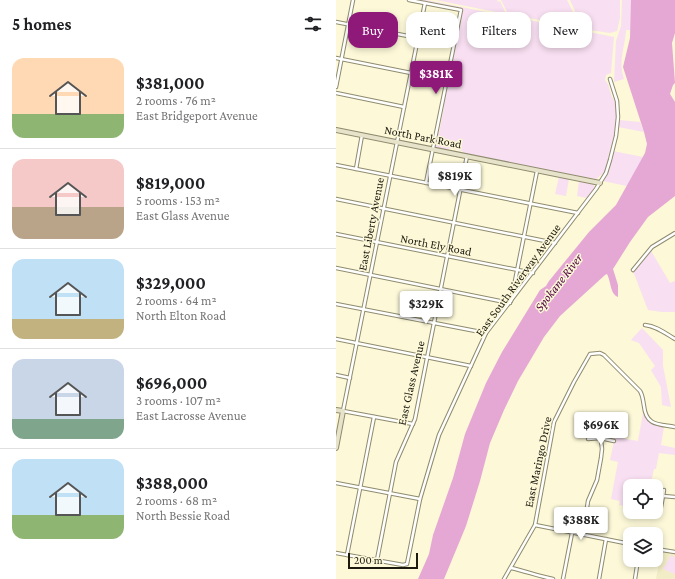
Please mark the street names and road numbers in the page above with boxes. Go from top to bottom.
street label: North Park Road [383,123,464,151]
street label: East Liberty Avenue [355,176,387,272]
street label: East South Riverway Avenue [472,221,564,339]
street label: North Ely Road [399,231,474,259]
street label: East Glass Avenue [394,339,428,427]
street label: East Maringo Drive [522,415,554,509]

